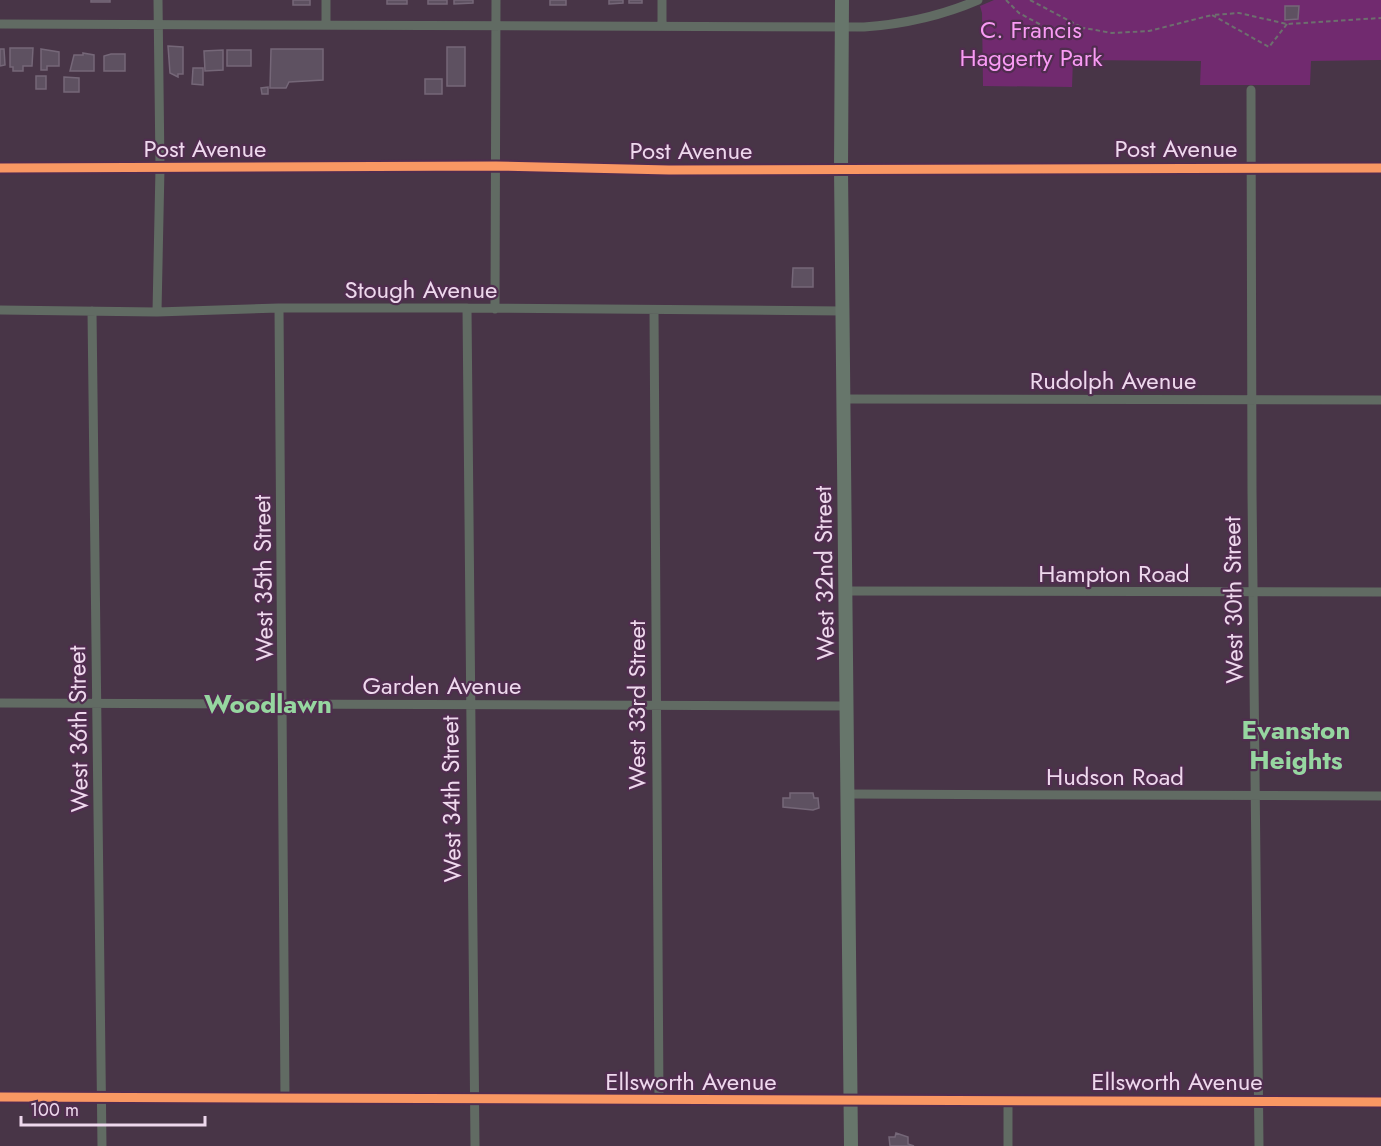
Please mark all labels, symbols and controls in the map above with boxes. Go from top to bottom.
park label: C. Francis Haggerty Park [960,12,1103,75]
street label: Post Avenue [144,131,266,166]
street label: Post Avenue [1115,131,1237,166]
street label: Post Avenue [630,133,752,168]
street label: Stough Avenue [345,272,497,307]
street label: Rudolph Avenue [1030,363,1196,398]
street label: West 32nd Street [805,485,843,660]
street label: West 35th Street [244,494,282,661]
street label: West 30th Street [1214,516,1252,684]
street label: Hampton Road [1038,556,1190,591]
street label: West 33rd Street [619,620,654,790]
street label: West 36th Street [59,645,97,813]
street label: Garden Avenue [363,668,521,703]
district label: Woodlawn [204,685,332,723]
district label: Evanston Heights [1242,711,1350,779]
street label: West 34th Street [432,715,470,883]
street label: Hudson Road [1046,759,1184,794]
street label: Ellsworth Avenue [605,1064,777,1099]
street label: Ellsworth Avenue [1091,1064,1263,1099]
scale bar [21,1089,206,1127]
text: 100 m [30,1097,79,1123]

